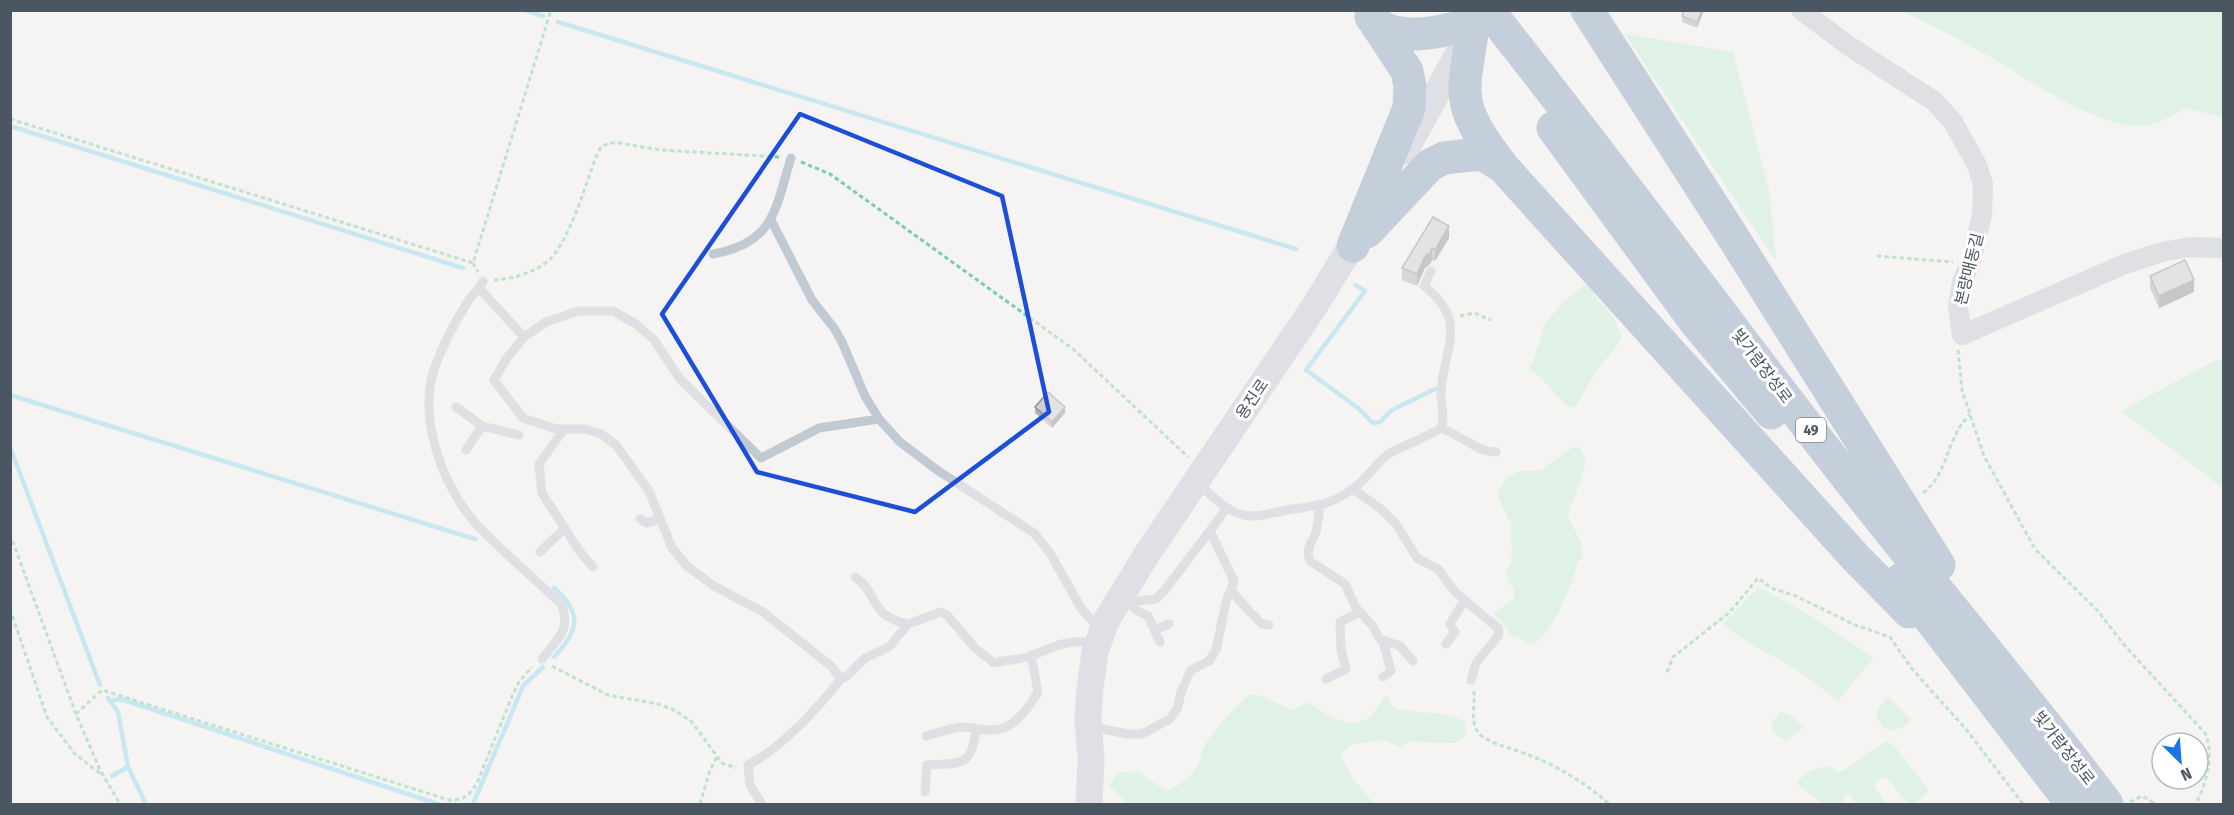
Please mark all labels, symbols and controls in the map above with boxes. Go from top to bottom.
street label: 본량매동길 [1951,231,1987,307]
street label: 빛가람장성로 [1728,325,1796,407]
street label: 용진로 [1232,375,1272,423]
road number: 49 [1796,418,1826,442]
street label: 빛가람장성로 [2029,707,2099,789]
north arrow [2150,731,2210,791]
text: N [2178,764,2194,785]

